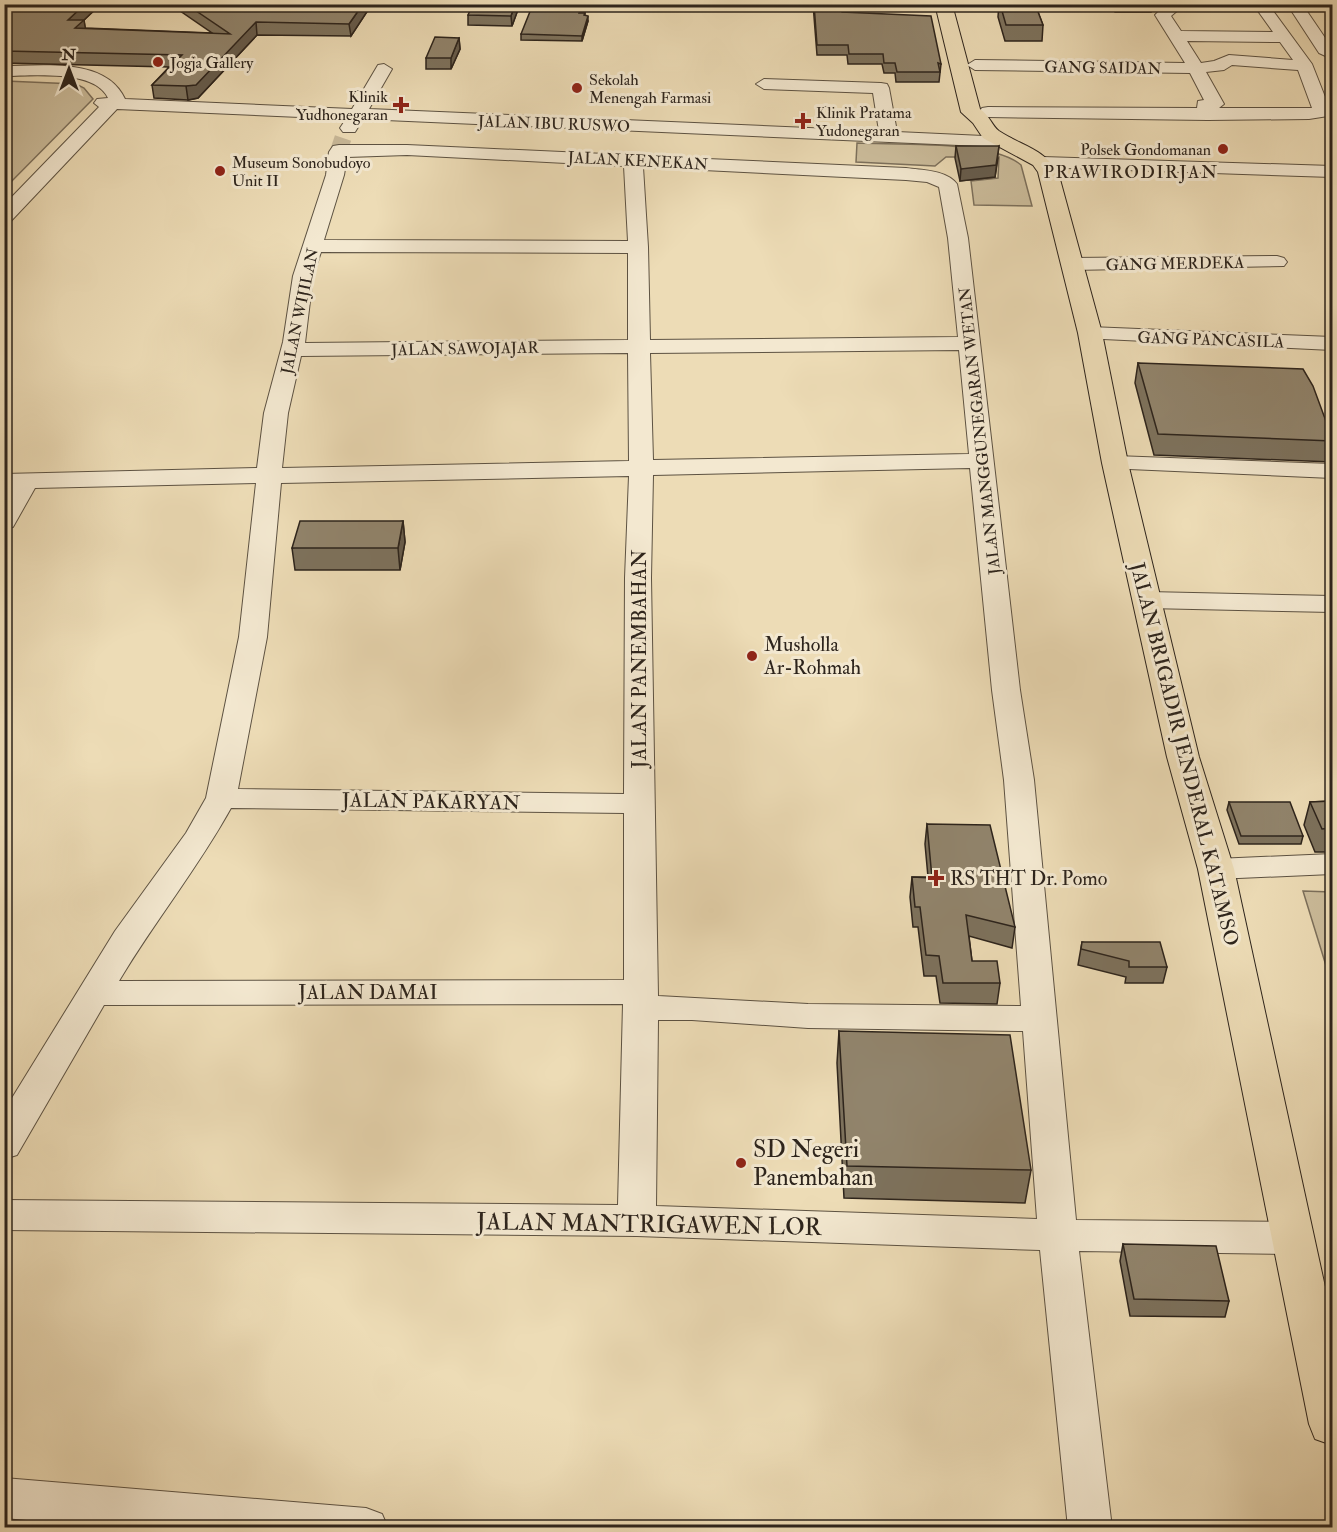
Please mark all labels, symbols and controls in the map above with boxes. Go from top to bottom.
north arrow [39,39,99,99]
text: N [61,45,77,65]
place label: Jogja Gallery [169,53,254,74]
marker: Jogja Gallery [151,55,165,69]
street label: GANG SAIDAN [1044,57,1162,79]
place label: Sekolah Menengah Farmasi [589,70,711,108]
marker: Sekolah Menengah Farmasi [570,81,584,95]
place label: Klinik Yudhonegaran [296,87,388,125]
marker: Klinik Yudhonegaran [392,96,410,114]
place label: Klinik Pratama Yudonegaran [816,103,912,141]
street label: JALAN IBU RUSWO [476,111,630,138]
marker: Klinik Pratama Yudonegaran [794,112,812,130]
place label: Polsek Gondomanan [1080,140,1211,160]
marker: Polsek Gondomanan [1216,142,1230,156]
street label: JALAN KENEKAN [566,147,709,176]
place label: Museum Sonobudoyo Unit II [232,153,371,191]
district label: PRAWIRODIRJAN [1043,161,1219,184]
marker: Museum Sonobudoyo Unit II [213,164,227,178]
street label: JALAN WIJILAN [277,246,324,377]
street label: GANG MERDEKA [1105,253,1245,275]
street label: JALAN MANGGUNEGARAN WETAN [955,285,1006,577]
street label: GANG PANCASILA [1137,327,1285,353]
street label: JALAN SAWOJAJAR [390,338,540,361]
street label: JALAN PANEMBAHAN [627,550,652,769]
street label: JALAN BRIGADIR JENDERAL KATAMSO [1124,559,1244,948]
place label: Musholla Ar-Rohmah [763,632,861,680]
marker: Musholla Ar-Rohmah [745,649,759,663]
street label: JALAN PAKARYAN [341,787,521,816]
place label: RS THT Dr. Pomo [950,866,1107,891]
marker: RS THT Dr. Pomo [927,869,945,887]
street label: JALAN DAMAI [297,980,438,1005]
place label: SD Negeri Panembahan [753,1134,874,1193]
marker: SD Negeri Panembahan [734,1156,748,1170]
street label: JALAN MANTRIGAWEN LOR [475,1206,823,1243]

